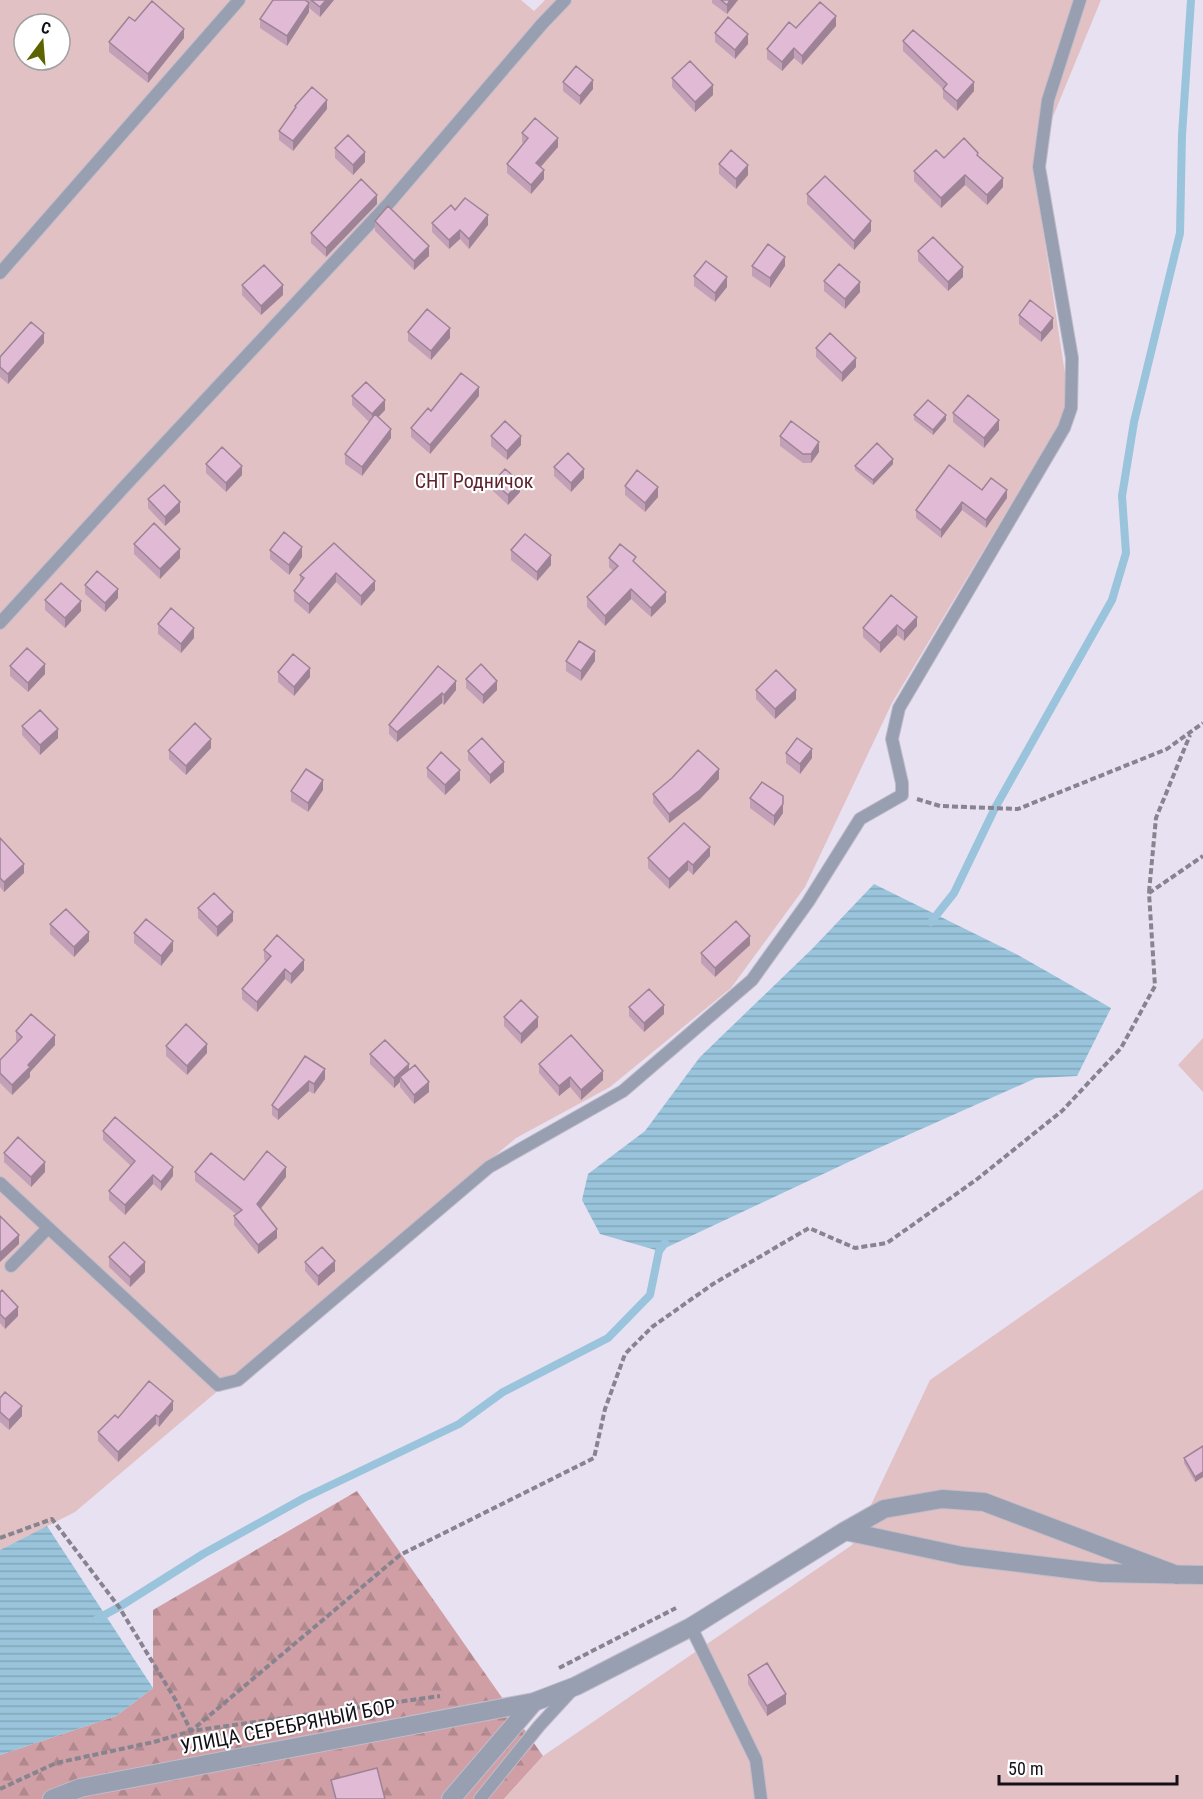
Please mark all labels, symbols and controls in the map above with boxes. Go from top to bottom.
north arrow [12,12,72,72]
text: С [39,18,53,38]
park label: СНТ Родничок [415,469,534,493]
street label: УЛИЦА СЕРЕБРЯНЫЙ БОР [178,1693,398,1759]
scale bar [999,1748,1178,1786]
text: 50 m [1008,1758,1043,1779]

